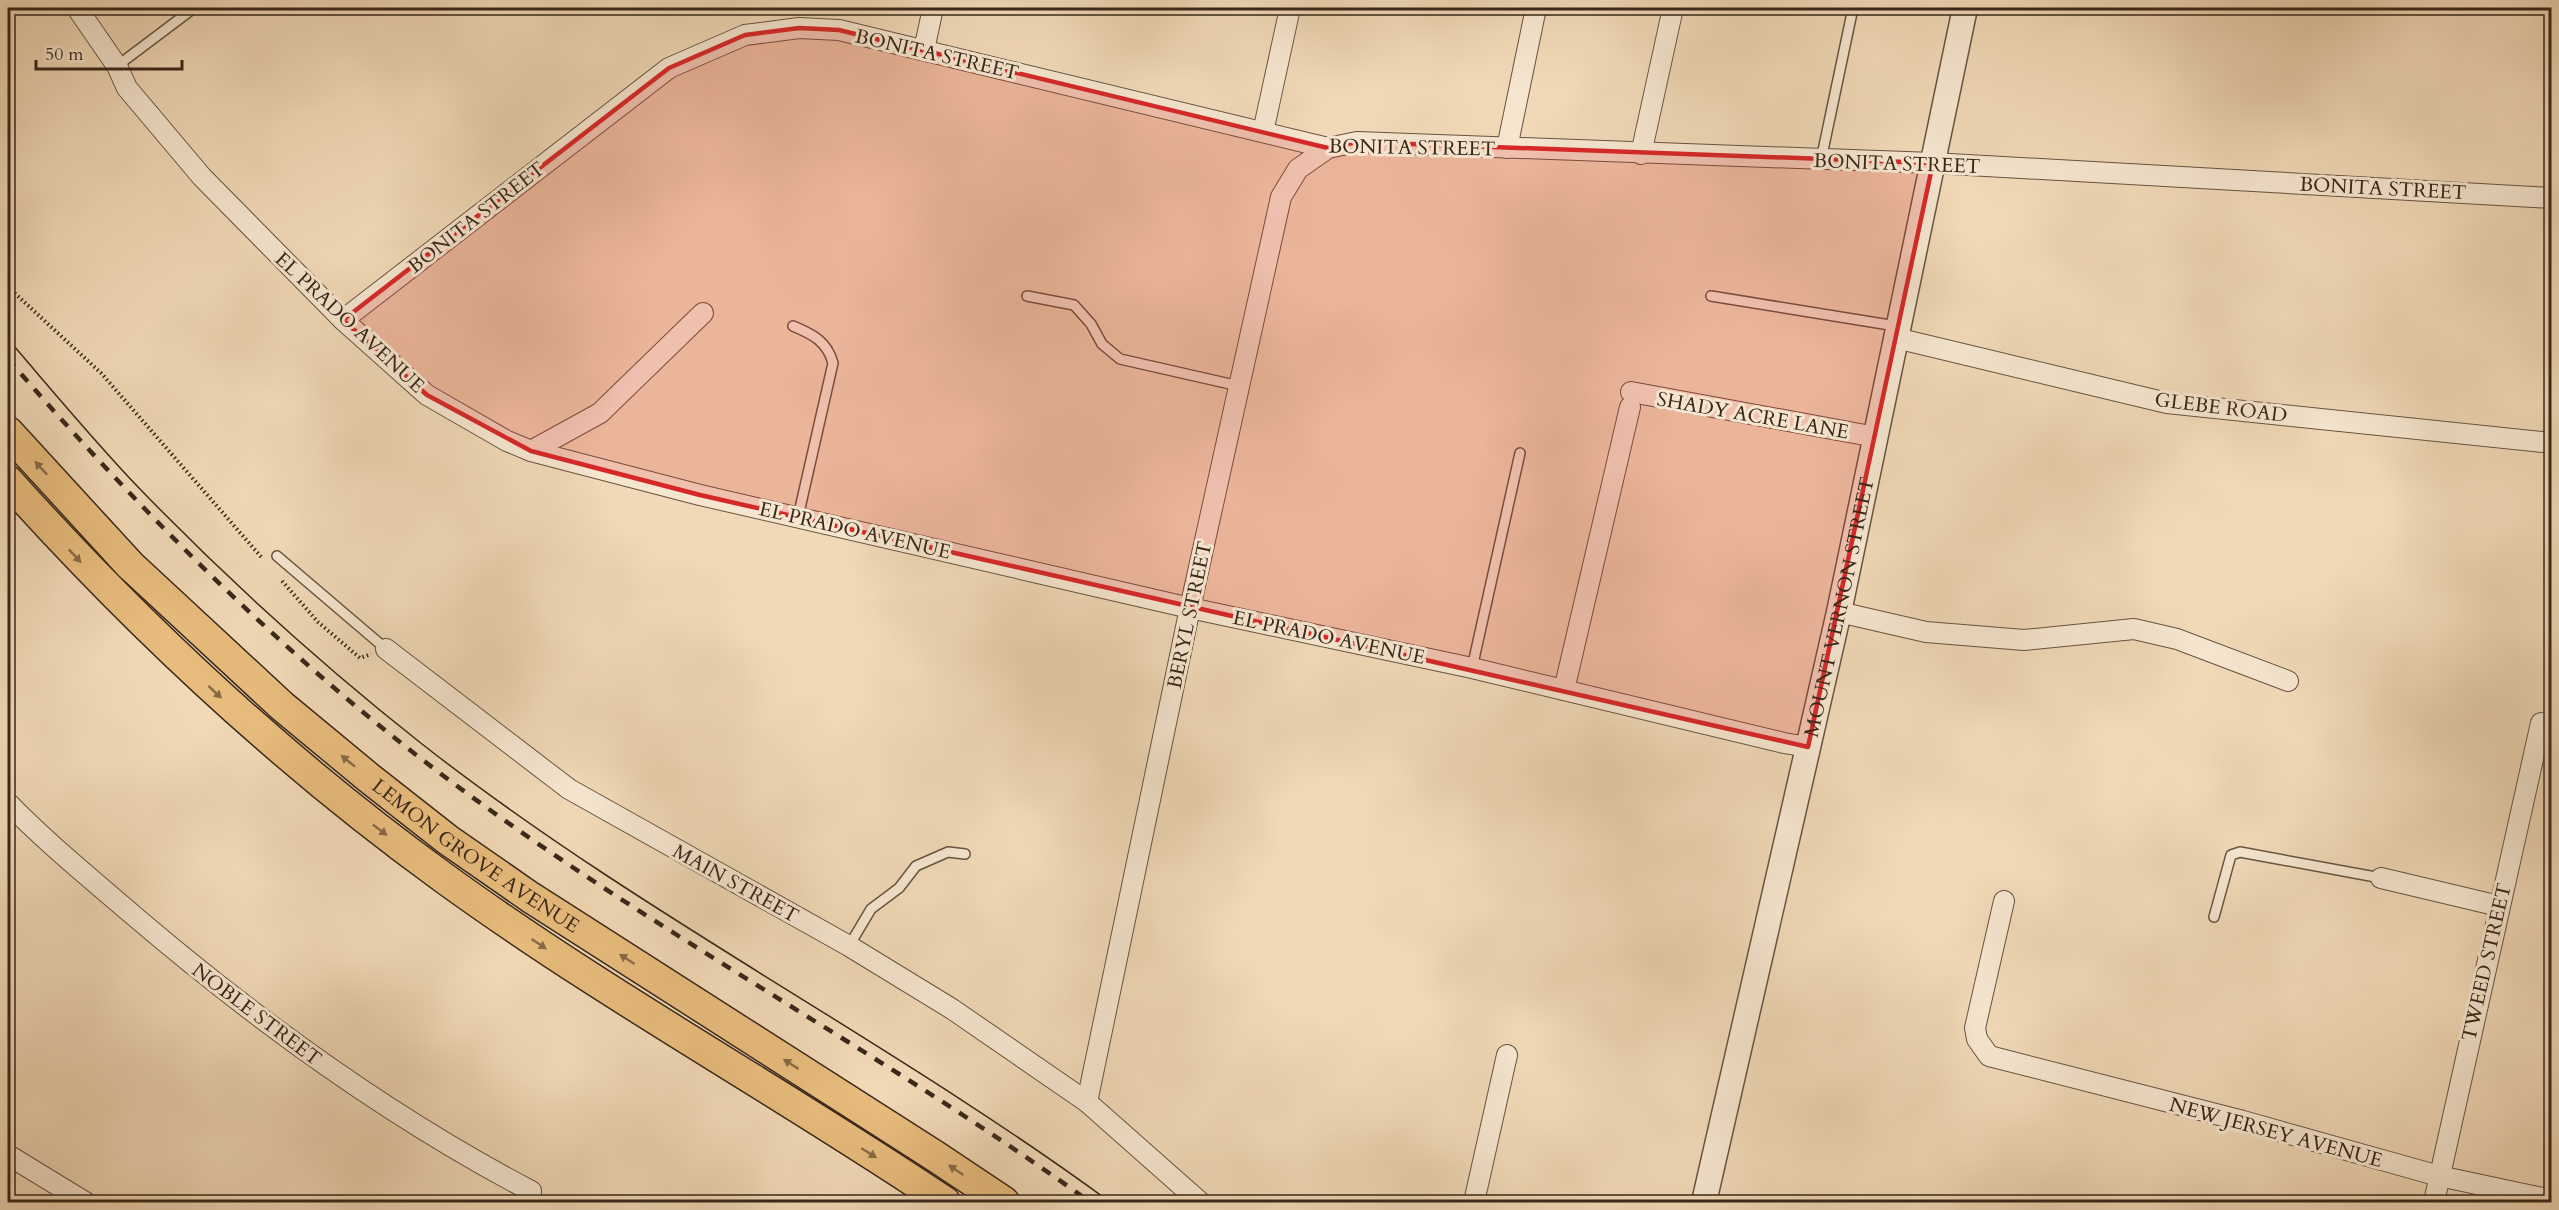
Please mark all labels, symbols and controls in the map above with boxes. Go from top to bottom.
street label: BONITA STREET [853,23,1022,86]
scale bar [36,33,182,71]
text: 50 m [45,42,84,67]
street label: BONITA STREET [1328,133,1496,162]
street label: BONITA STREET [1813,147,1981,180]
street label: BONITA STREET [402,155,551,279]
street label: BONITA STREET [2299,171,2467,206]
street label: EL PRADO AVENUE [269,246,430,399]
street label: SHADY ACRE LANE [1655,385,1851,446]
street label: GLEBE ROAD [2153,386,2289,429]
one-way arrow [34,461,48,476]
street label: MOUNT VERNON STREET [1798,475,1881,740]
street label: EL PRADO AVENUE [757,495,953,566]
street label: BERYL STREET [1161,539,1218,691]
one-way arrow [68,548,82,563]
street label: EL PRADO AVENUE [1230,604,1427,671]
one-way arrow [207,685,222,699]
one-way arrow [341,756,356,768]
street label: LEMON GROVE AVENUE [366,772,585,939]
one-way arrow [373,824,388,836]
street label: MAIN STREET [668,838,804,929]
street label: TWEED STREET [2455,880,2518,1044]
one-way arrow [531,938,547,949]
one-way arrow [619,954,635,965]
street label: NOBLE STREET [186,957,327,1072]
one-way arrow [784,1058,800,1070]
street label: NEW JERSEY AVENUE [2166,1091,2385,1174]
one-way arrow [861,1147,877,1158]
one-way arrow [947,1164,964,1175]

